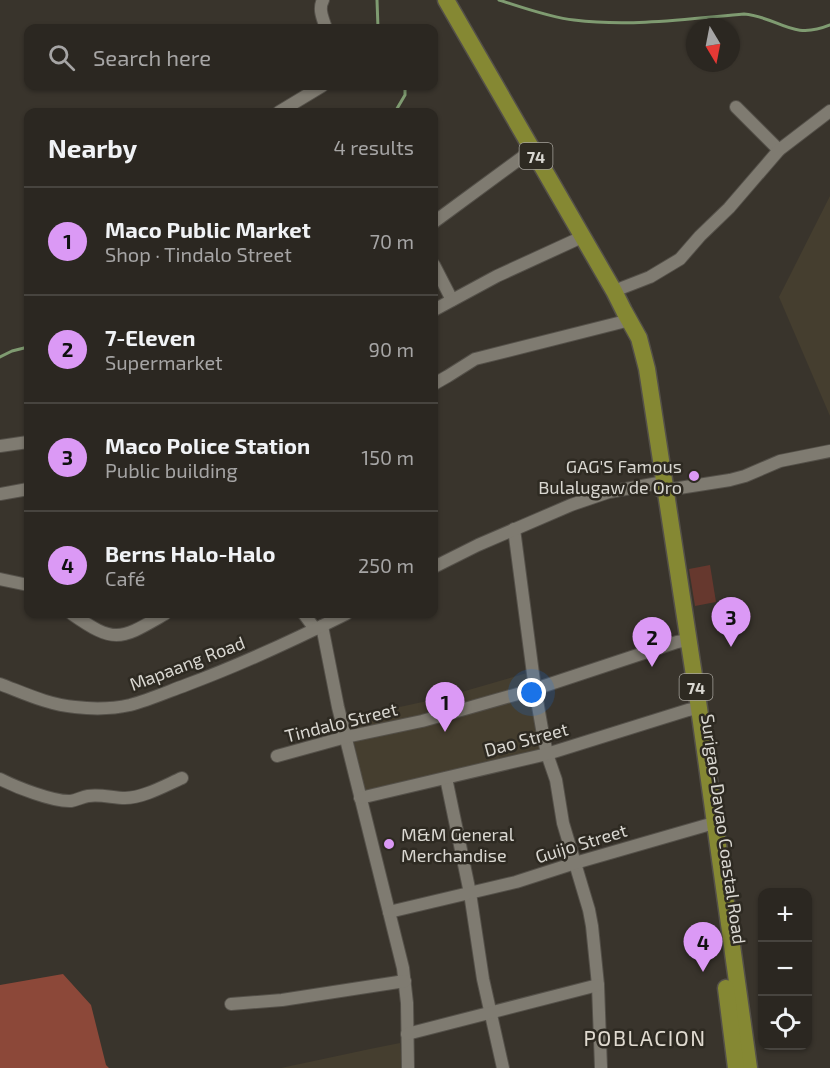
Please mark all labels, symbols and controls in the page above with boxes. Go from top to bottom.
north arrow [686,18,740,72]
search box [24,24,438,90]
icon: search [45,41,78,74]
text: Search here [93,44,211,70]
text: Nearby [48,132,137,163]
text: 4 results [334,135,414,159]
road number: 74 [520,143,552,169]
text: Maco Public Market [105,216,311,242]
text: 1 [63,229,72,253]
text: 70 m [370,229,414,253]
text: Shop · Tindalo Street [105,242,292,266]
text: 7-Eleven [105,324,195,350]
text: 2 [62,337,73,361]
text: 90 m [369,337,414,361]
text: Supermarket [105,350,223,374]
text: Maco Police Station [105,432,310,458]
text: 3 [62,445,73,469]
text: 150 m [361,445,414,469]
place label: GAG'S Famous Bulalugaw de Oro [538,455,682,498]
text: Public building [105,458,238,482]
marker: GAG'S Famous Bulalugaw de Oro [687,469,701,483]
text: Berns Halo-Halo [105,540,276,566]
text: 4 [61,553,74,577]
text: 250 m [358,553,414,577]
text: Café [105,566,146,590]
pin: 3 [712,598,750,647]
pin: 2 [632,618,672,667]
street label: Mapaang Road [126,631,248,695]
road number: 74 [680,674,712,700]
your location [517,678,546,707]
pin: 1 [426,682,464,732]
street label: Tindalo Street [282,697,400,747]
street label: Surigao-Davao Coastal Road [697,712,751,946]
street label: Dao Street [482,717,571,761]
street label: Guijo Street [532,819,630,867]
place label: M&M General Merchandise [401,823,515,866]
marker: M&M General Merchandise [382,837,396,851]
map controls [758,888,812,1050]
button: + [758,888,812,942]
pin: 4 [684,922,722,972]
button: − [758,942,812,996]
button: locate [758,996,812,1050]
district label: POBLACION [583,1025,707,1050]

